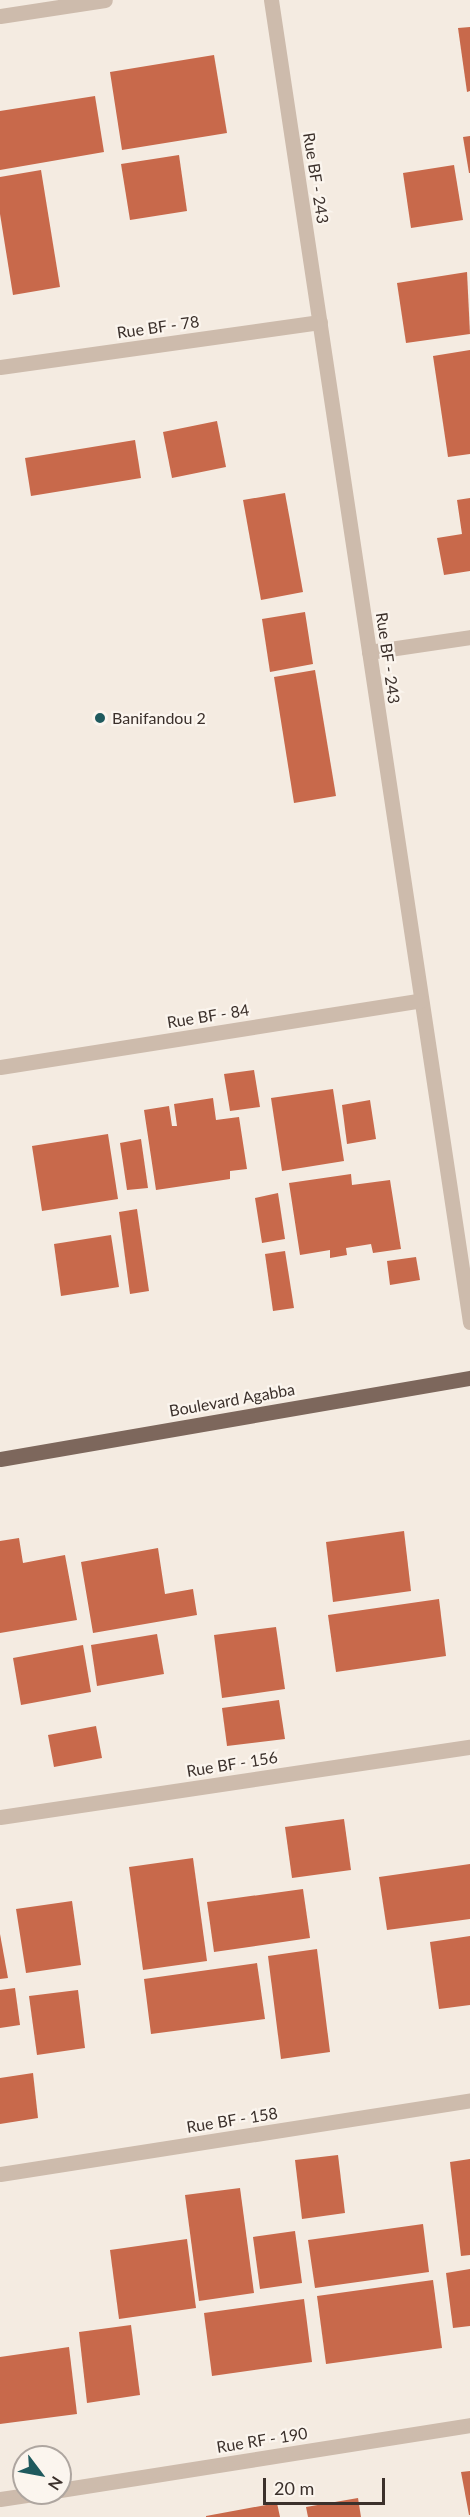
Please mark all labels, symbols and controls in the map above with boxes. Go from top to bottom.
street label: Rue BF - 243 [299,131,333,225]
street label: Rue BF - 78 [115,312,201,342]
street label: Rue BF - 243 [372,611,404,705]
place label: Banifandou 2 [112,708,206,728]
marker: Banifandou 2 [93,711,107,725]
street label: Rue BF - 84 [165,1000,251,1032]
street label: Boulevard Agabba [167,1379,297,1421]
street label: Rue BF - 156 [185,1747,279,1781]
street label: Rue BF - 158 [185,2103,279,2137]
street label: Rue RF - 190 [215,2423,309,2457]
north arrow [12,2445,72,2505]
scale bar [266,2466,388,2504]
text: N [45,2473,67,2494]
text: 20 m [274,2477,314,2499]

